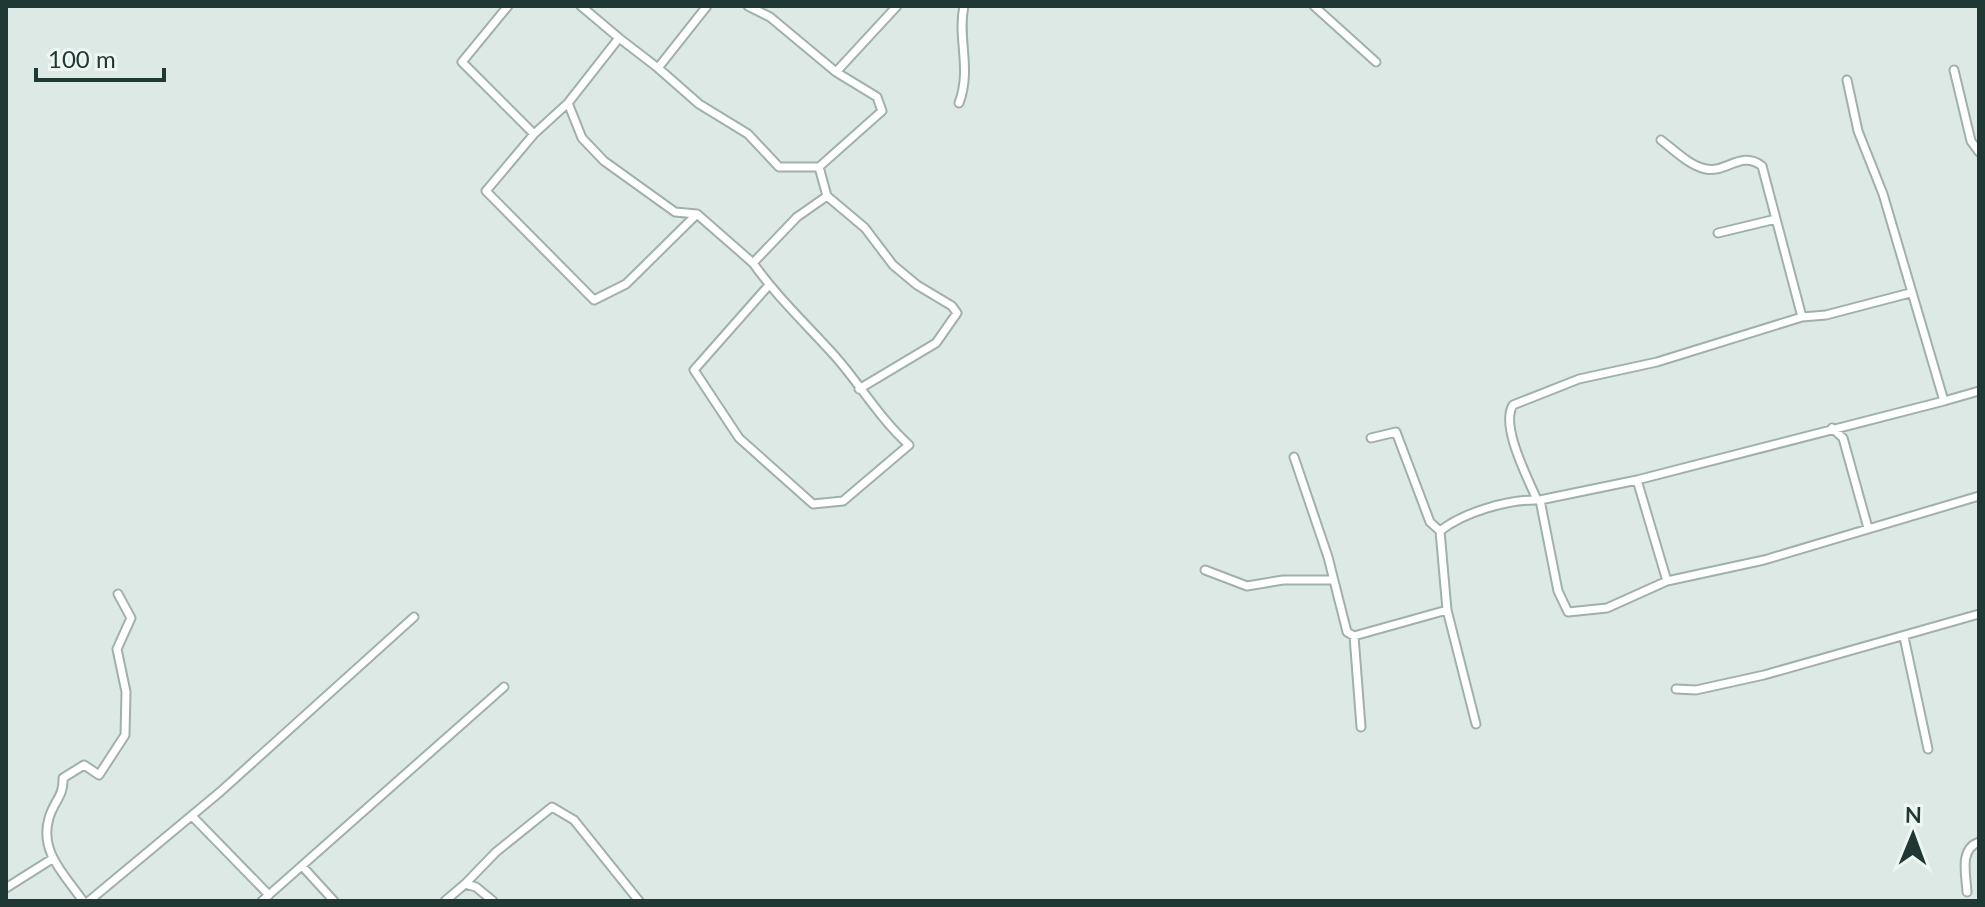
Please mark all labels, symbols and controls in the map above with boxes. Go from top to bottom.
scale bar [36,32,164,82]
text: 100 m [48,44,116,73]
north arrow [1873,795,1953,875]
text: N [1905,801,1922,828]

